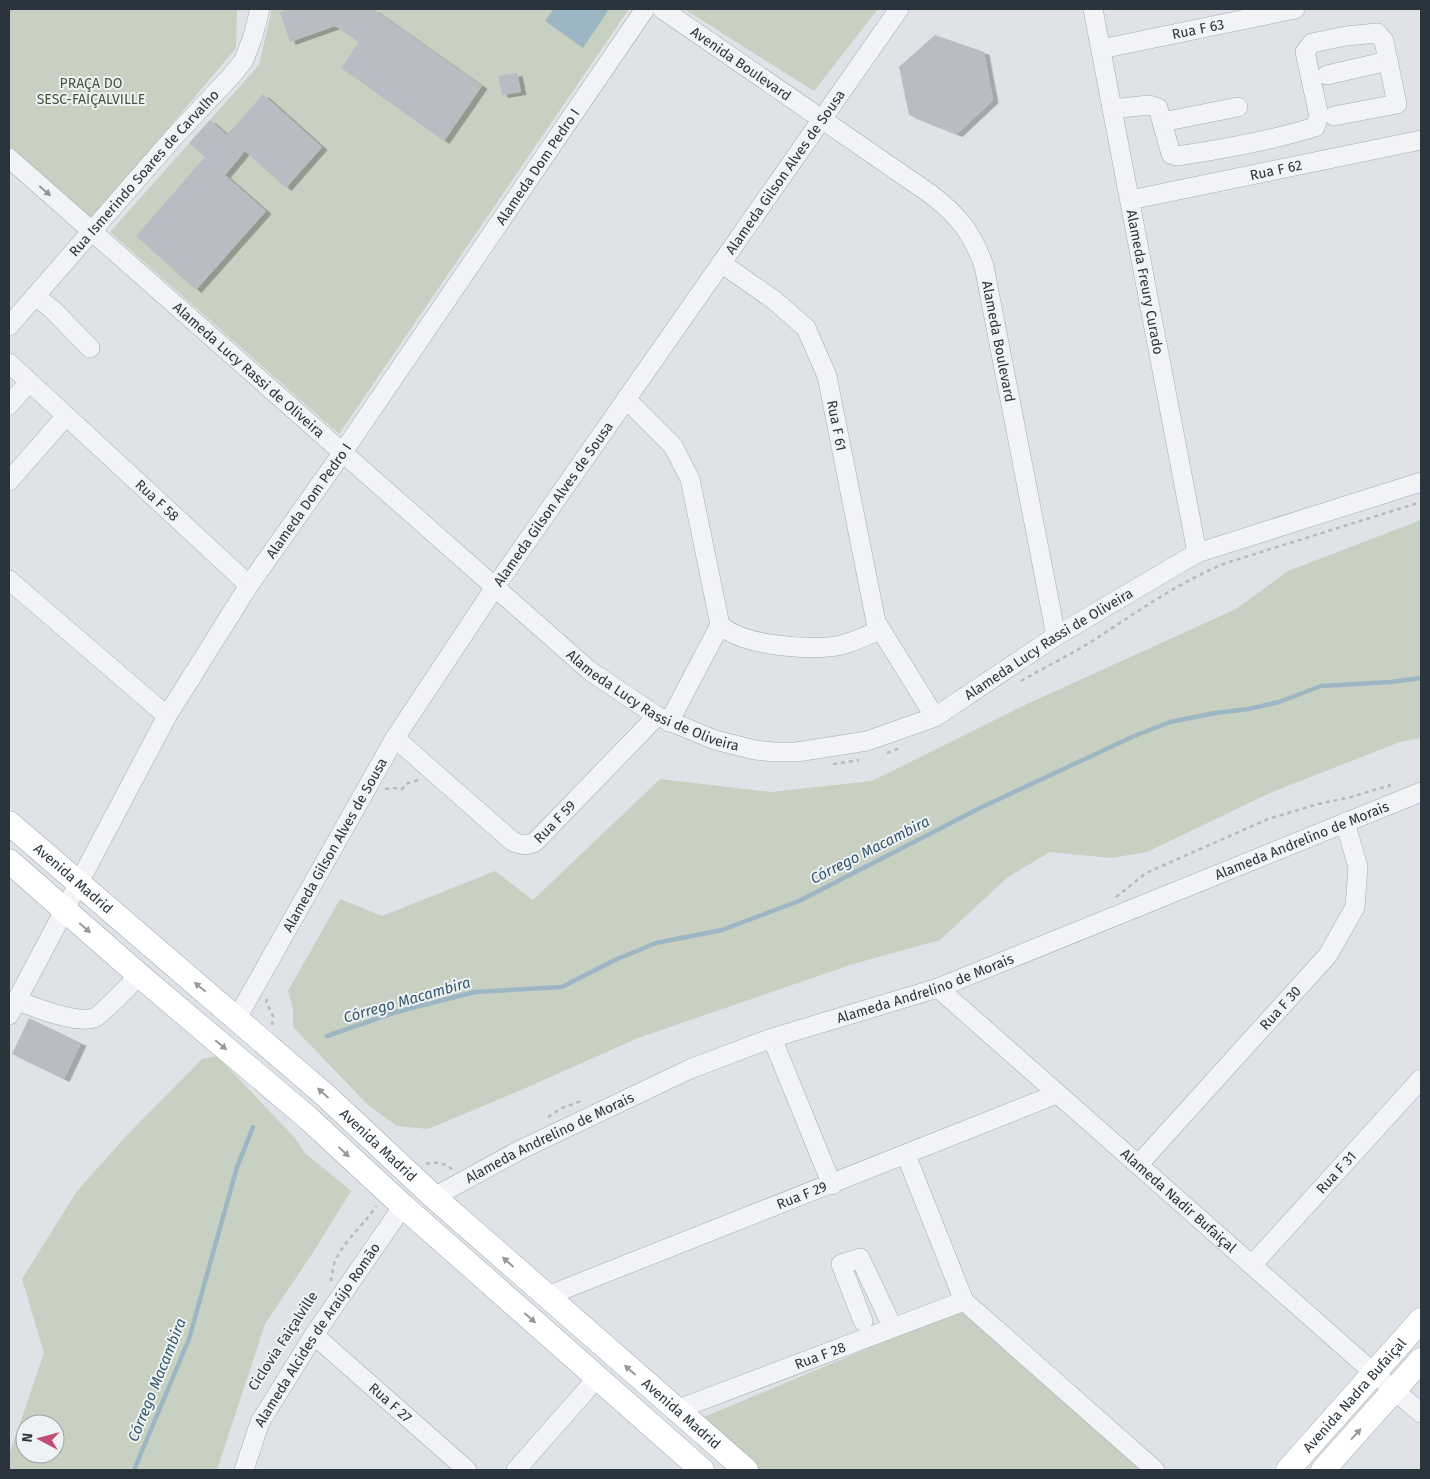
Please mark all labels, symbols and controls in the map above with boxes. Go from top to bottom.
street label: Rua F 63 [1170,15,1226,43]
street label: Avenida Boulevard [687,23,795,104]
park label: PRAÇA DO SESC-FAIÇALVILLE [37,75,145,108]
street label: Rua Ismerindo Soares de Carvalho [65,86,222,260]
street label: Alameda Gilson Alves de Sousa [722,86,849,258]
street label: Alameda Dom Pedro I [492,105,583,228]
street label: Rua F 62 [1248,156,1304,184]
one-way arrow [39,185,52,196]
street label: Alameda Freury Curado [1123,208,1167,356]
street label: Alameda Boulevard [979,279,1019,403]
street label: Alameda Lucy Rassi de Oliveira [170,298,328,441]
street label: Rua F 61 [823,399,850,452]
street label: Alameda Gilson Alves de Sousa [490,418,617,590]
street label: Alameda Dom Pedro I [262,440,355,561]
street label: Rua F 58 [132,476,183,525]
street label: Alameda Lucy Rassi de Oliveira [961,584,1136,703]
street label: Alameda Lucy Rassi de Oliveira [563,646,741,754]
street label: Alameda Gilson Alves de Sousa [279,755,391,935]
street label: Rua F 59 [530,797,579,847]
street label: Alameda Andrelino de Morais [1212,797,1392,883]
water label: Córrego Macambira [807,812,933,888]
street label: Avenida Madrid [30,840,117,917]
one-way arrow [78,922,90,934]
street label: Alameda Andrelino de Morais [834,950,1017,1027]
water label: Córrego Macambira [341,973,473,1027]
one-way arrow [195,981,207,993]
street label: Rua F 30 [1256,982,1305,1033]
one-way arrow [215,1039,227,1051]
one-way arrow [317,1088,330,1099]
street label: Alameda Andrelino de Morais [462,1088,637,1187]
street label: Avenida Madrid [336,1105,420,1185]
street label: Alameda Nadir Bufaiçal [1117,1145,1240,1256]
one-way arrow [337,1146,350,1157]
street label: Rua F 31 [1313,1148,1360,1197]
street label: Rua F 29 [774,1177,829,1213]
street label: Alameda Alcides de Araújo Romão [251,1239,384,1430]
one-way arrow [502,1257,514,1268]
street label: Ciclovia Faiçalville [245,1288,321,1394]
one-way arrow [524,1313,537,1324]
water label: Córrego Macambira [124,1316,190,1444]
street label: Avenida Nadra Bufaiçal [1299,1335,1409,1456]
street label: Rua F 28 [792,1338,848,1373]
one-way arrow [623,1364,636,1375]
street label: Avenida Madrid [639,1374,724,1453]
street label: Rua F 27 [366,1379,415,1426]
north arrow [15,1414,65,1464]
one-way arrow [1350,1428,1362,1440]
text: N [19,1432,37,1443]

